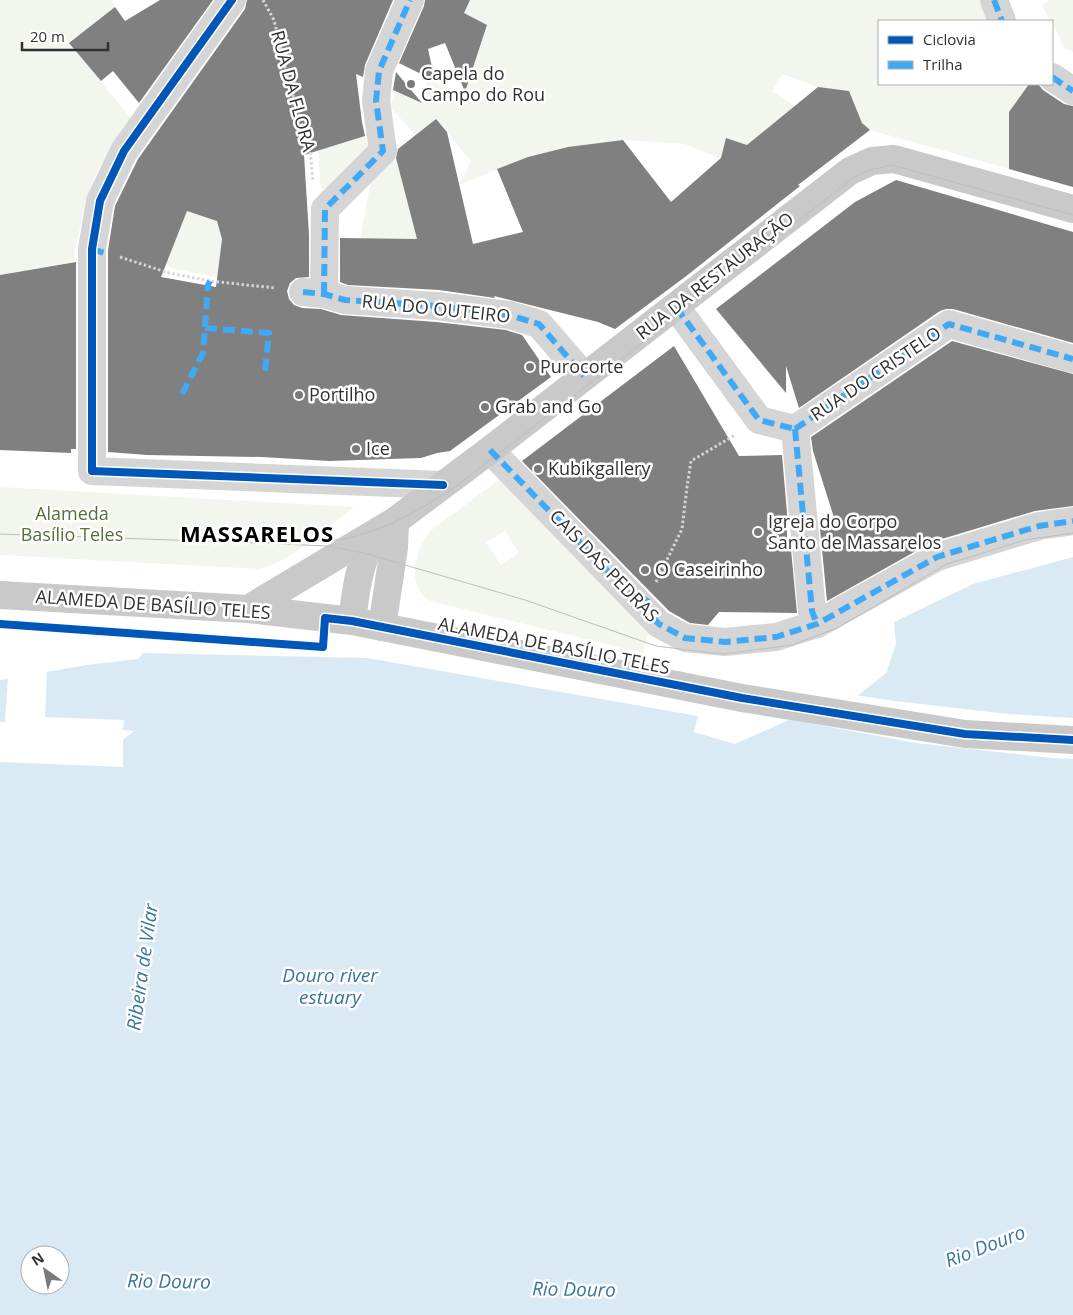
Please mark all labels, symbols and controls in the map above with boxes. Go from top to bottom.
scale bar [22,20,109,52]
legend [878,20,1053,85]
text: 20 m [30,26,65,46]
street label: RUA DA FLORA [266,27,322,155]
text: Ciclovia [923,29,976,49]
text: Trilha [923,54,963,74]
place label: Capela do Campo do Rou [421,61,545,106]
marker: Capela do Campo do Rou [405,78,417,90]
street label: RUA DA RESTAURAÇÃO [631,206,798,344]
street label: RUA DO OUTEIRO [361,288,512,328]
street label: RUA DO CRISTELO [805,321,945,426]
place label: Purocorte [540,354,623,378]
marker: Purocorte [524,361,536,373]
place label: Portilho [309,382,375,406]
marker: Portilho [293,389,305,401]
place label: Grab and Go [495,394,602,418]
marker: Grab and Go [479,401,491,413]
place label: Ice [366,436,390,460]
marker: Ice [350,443,362,455]
place label: Kubikgallery [548,456,651,480]
marker: Kubikgallery [532,463,544,475]
park label: Alameda Basílio Teles [21,501,123,546]
street label: CAIS DAS PEDRAS [545,504,665,627]
place label: Igreja do Corpo Santo de Massarelos [768,509,941,554]
district label: MASSARELOS [180,518,334,548]
marker: Igreja do Corpo Santo de Massarelos [752,526,764,538]
place label: O Caseirinho [655,557,763,581]
marker: O Caseirinho [639,564,651,576]
street label: ALAMEDA DE BASÍLIO TELES [35,584,271,624]
street label: ALAMEDA DE BASÍLIO TELES [436,611,672,679]
water label: Ribeira de Vilar [120,900,164,1032]
water label: Douro river estuary [282,962,379,1010]
water label: Rio Douro [941,1219,1029,1273]
north arrow [20,1245,70,1295]
text: N [28,1248,48,1270]
water label: Rio Douro [127,1267,211,1295]
water label: Rio Douro [532,1275,616,1303]

